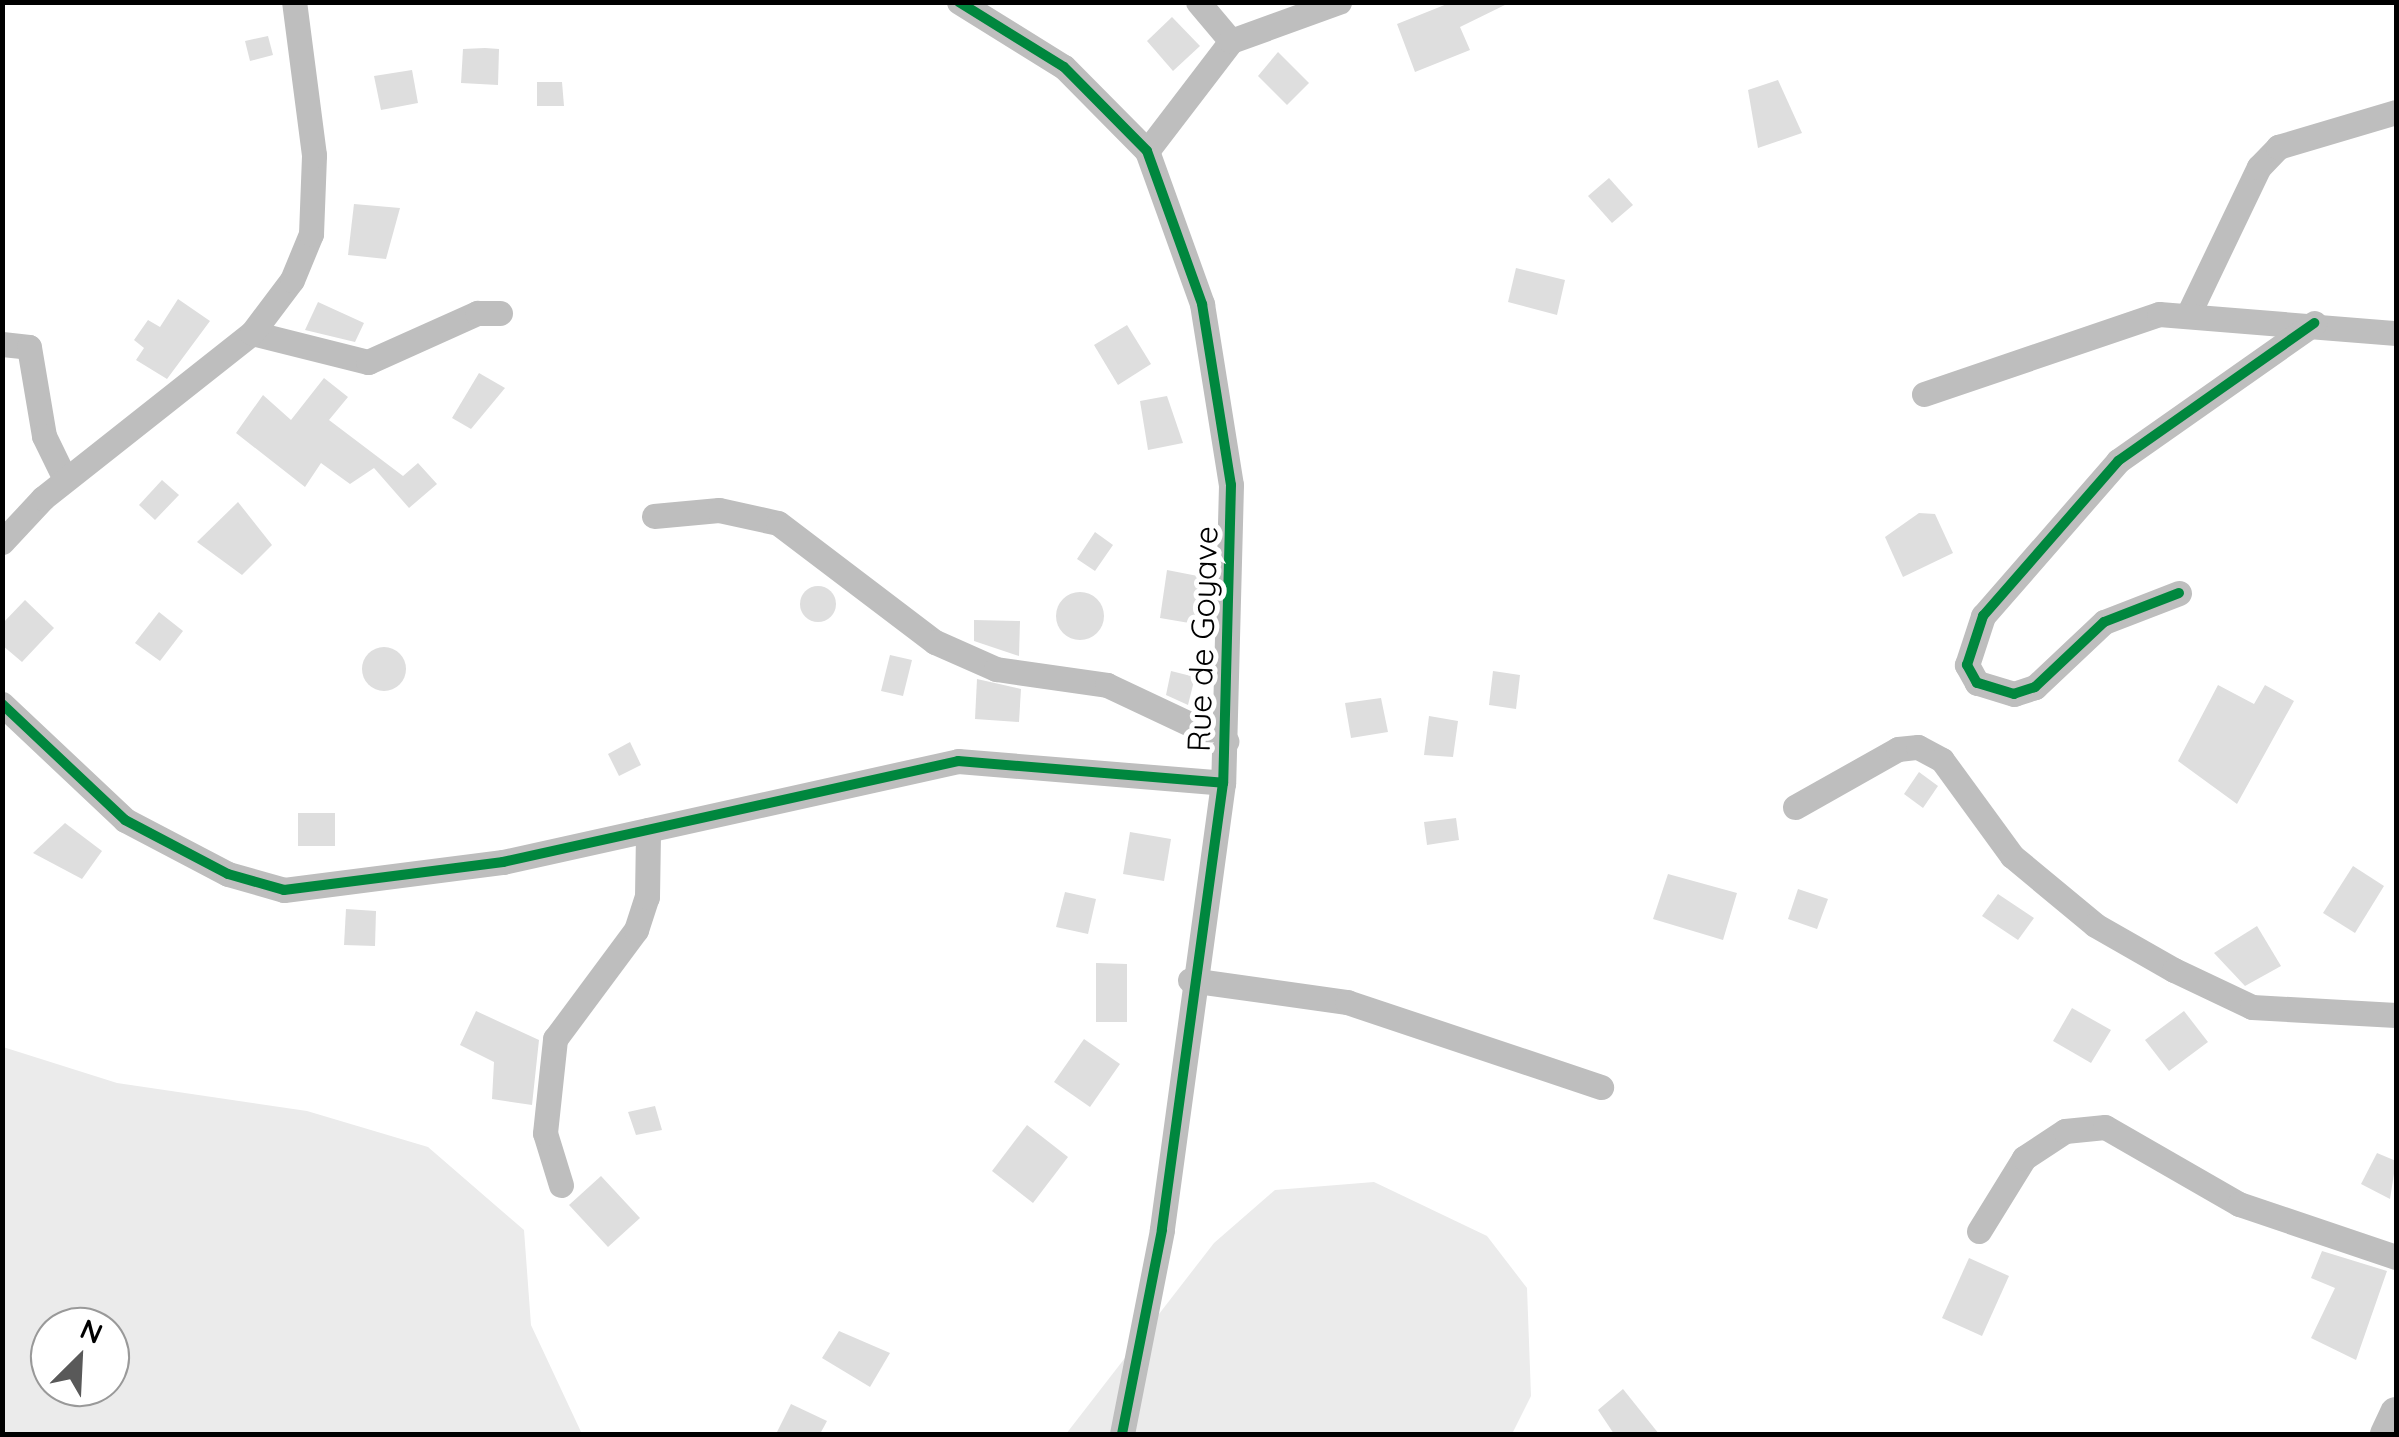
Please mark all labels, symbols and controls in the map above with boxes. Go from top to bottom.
street label: Rue de Goyave [1179,525,1225,753]
north arrow [30,1307,130,1407]
text: N [75,1311,108,1351]

